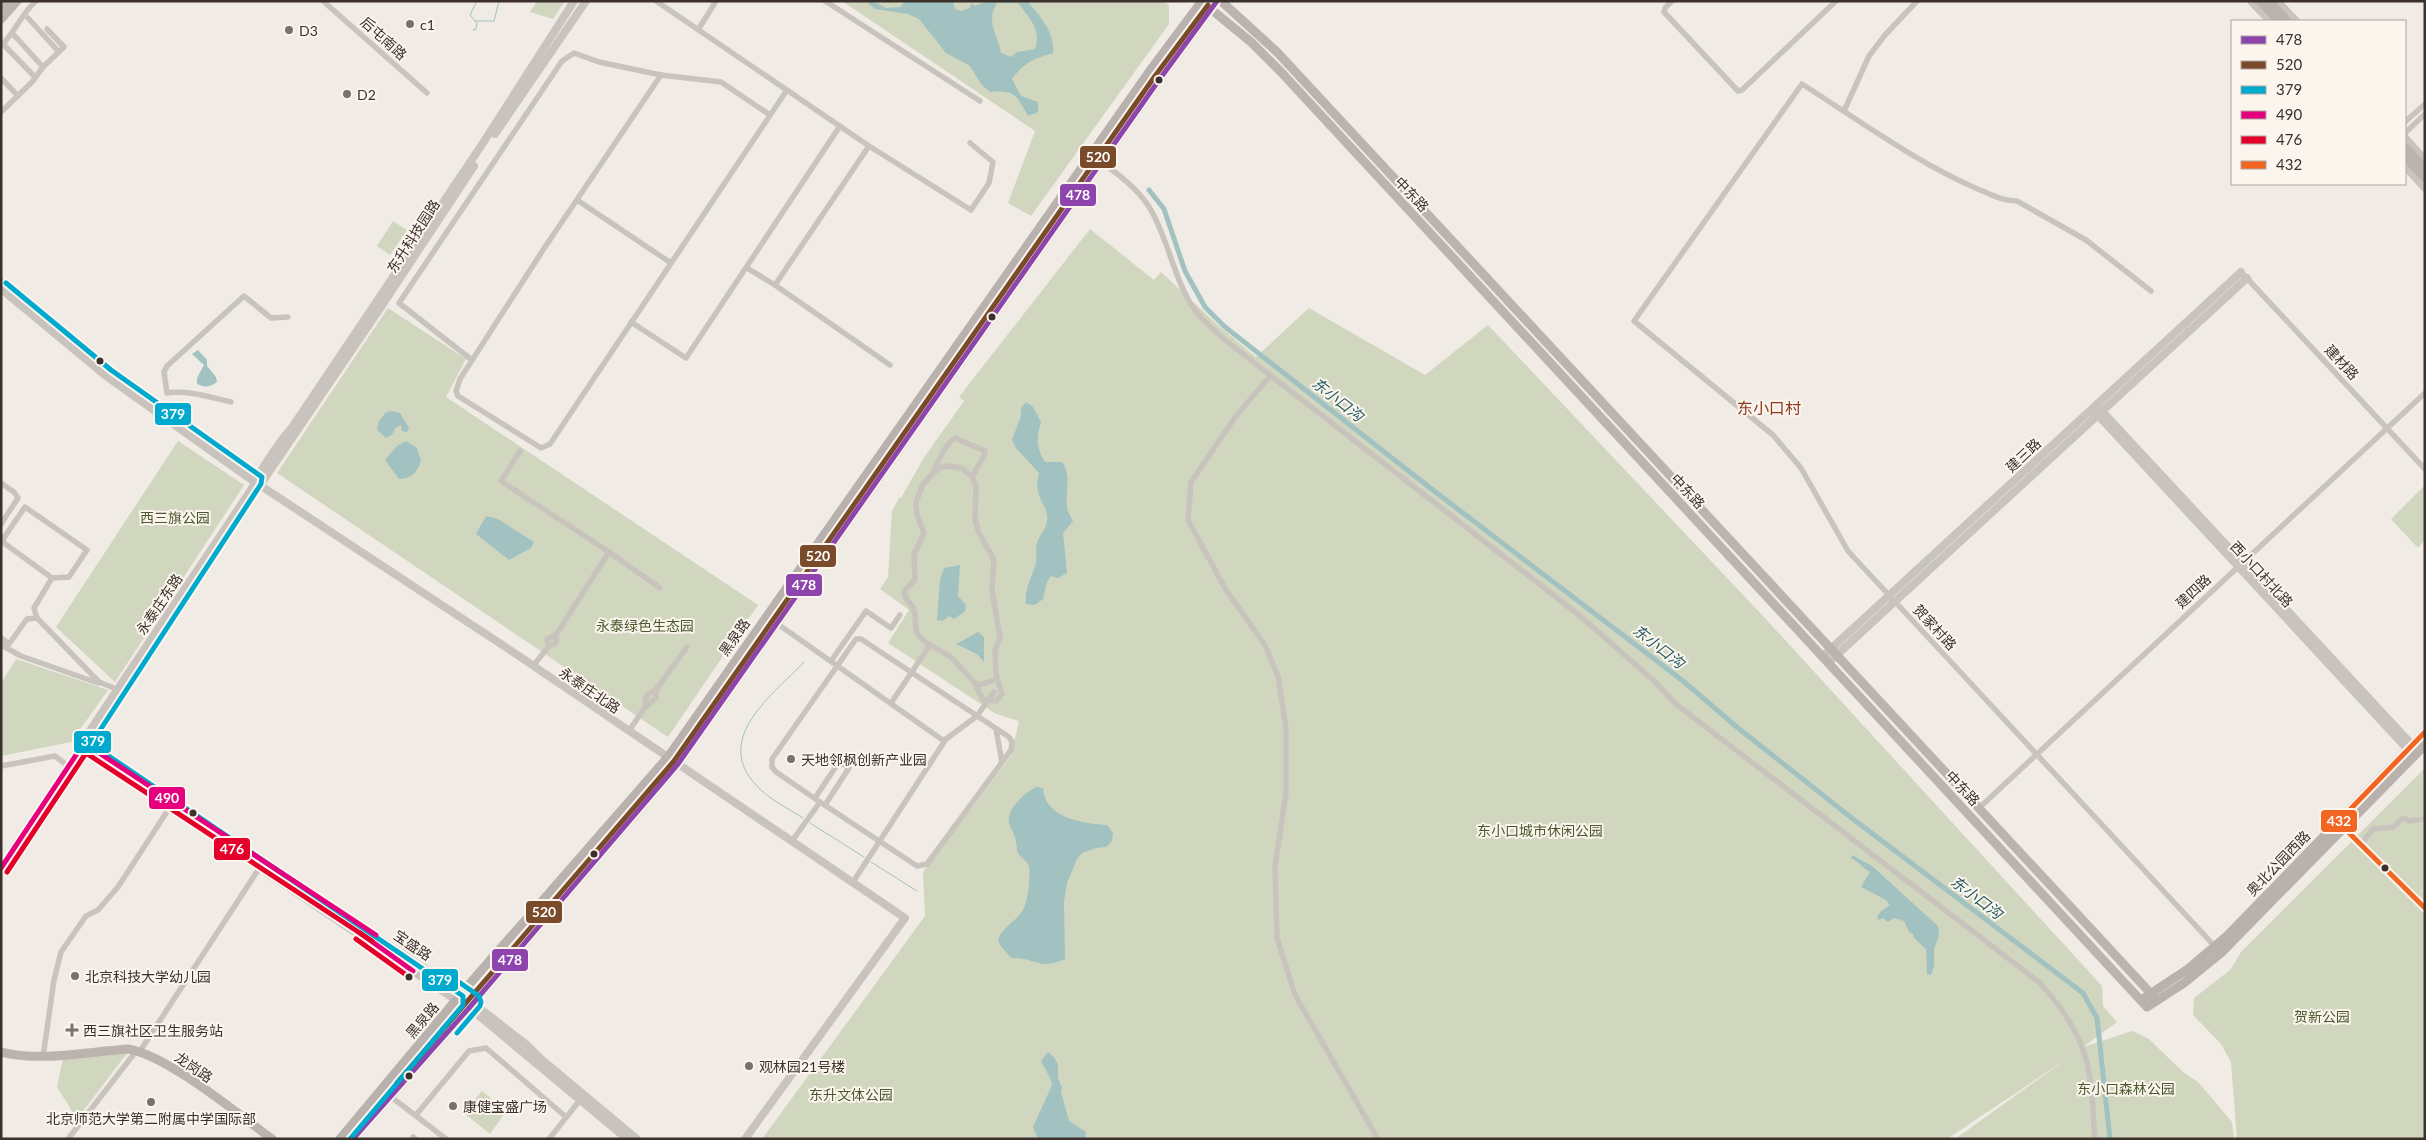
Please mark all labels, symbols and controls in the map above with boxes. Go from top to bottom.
street label: 后屯南路 [358,13,410,63]
place label: c1 [420,16,435,33]
marker: c1 [404,18,416,30]
legend [2231,20,2406,185]
place label: D3 [299,22,318,39]
marker: D3 [283,24,295,36]
text: 478 [2276,30,2302,48]
text: 520 [2276,55,2302,73]
unlabelled marker [1154,75,1164,85]
text: 379 [2276,80,2302,98]
place label: D2 [357,86,376,103]
marker: D2 [341,88,353,100]
text: 490 [2276,105,2302,123]
text: 476 [2276,130,2302,148]
line badge: 520 [1079,145,1117,169]
text: 520 [1086,148,1110,165]
text: 432 [2276,155,2302,173]
street label: 中东路 [1391,173,1433,215]
line badge: 478 [1059,183,1097,207]
text: 478 [1066,186,1090,203]
street label: 东升科技园路 [383,196,443,276]
unlabelled marker [987,312,997,322]
street label: 建材路 [2321,341,2363,383]
unlabelled marker [95,356,105,366]
water label: 东小口沟 [1309,373,1369,426]
district label: 东小口村 [1737,398,1801,417]
line badge: 379 [154,402,192,426]
text: 379 [161,405,185,422]
street label: 建三路 [2002,434,2044,476]
street label: 中东路 [1667,470,1709,512]
park label: 西三旗公园 [140,509,210,526]
street label: 西小口村北路 [2227,537,2297,611]
line badge: 520 [799,544,837,568]
text: 520 [806,547,830,564]
street label: 永泰庄东路 [132,570,186,638]
street label: 建四路 [2172,570,2214,612]
line badge: 478 [785,573,823,597]
text: 478 [792,576,816,593]
street label: 贺家村路 [1910,601,1960,653]
street label: 黑泉路 [715,615,753,659]
park label: 永泰绿色生态园 [596,617,694,634]
water label: 东小口沟 [1630,620,1690,673]
street label: 永泰庄北路 [556,663,624,717]
line badge: 379 [73,730,112,754]
text: 379 [81,732,105,749]
place label: 天地邻枫创新产业园 [801,751,927,768]
marker: 天地邻枫创新产业园 [785,753,797,765]
street label: 中东路 [1942,767,1984,809]
line badge: 490 [148,786,186,810]
text: 490 [155,789,179,806]
unlabelled marker [188,808,198,818]
line badge: 432 [2320,809,2358,833]
text: 432 [2327,812,2351,829]
park label: 东小口城市休闲公园 [1477,822,1603,839]
street label: 奥北公园西路 [2243,827,2313,899]
line badge: 476 [213,837,251,861]
text: 476 [220,840,244,857]
unlabelled marker [589,849,599,859]
unlabelled marker [2380,863,2390,873]
water label: 东小口沟 [1948,872,2008,923]
line badge: 520 [525,900,563,924]
text: 520 [532,903,556,920]
street label: 宝盛路 [391,926,435,964]
line badge: 478 [491,948,529,972]
text: 478 [498,951,522,968]
place label: 北京科技大学幼儿园 [85,968,211,985]
line badge: 379 [421,968,459,992]
marker: 北京科技大学幼儿园 [69,970,81,982]
text: 379 [428,971,452,988]
unlabelled marker [404,972,414,982]
street label: 黑泉路 [402,998,442,1042]
park label: 贺新公园 [2294,1008,2350,1025]
place label: 西三旗社区卫生服务站 [83,1022,223,1039]
marker: 西三旗社区卫生服务站 [65,1023,79,1037]
street label: 龙岗路 [172,1048,216,1086]
place label: 观林园21号楼 [759,1058,845,1075]
marker: 观林园21号楼 [743,1060,755,1072]
unlabelled marker [404,1071,414,1081]
park label: 东小口森林公园 [2077,1080,2175,1097]
park label: 东升文体公园 [809,1086,893,1103]
marker: 北京师范大学第二附属中学国际部 [145,1096,157,1108]
place label: 康健宝盛广场 [463,1098,547,1115]
marker: 康健宝盛广场 [447,1100,459,1112]
place label: 北京师范大学第二附属中学国际部 [46,1110,256,1127]

